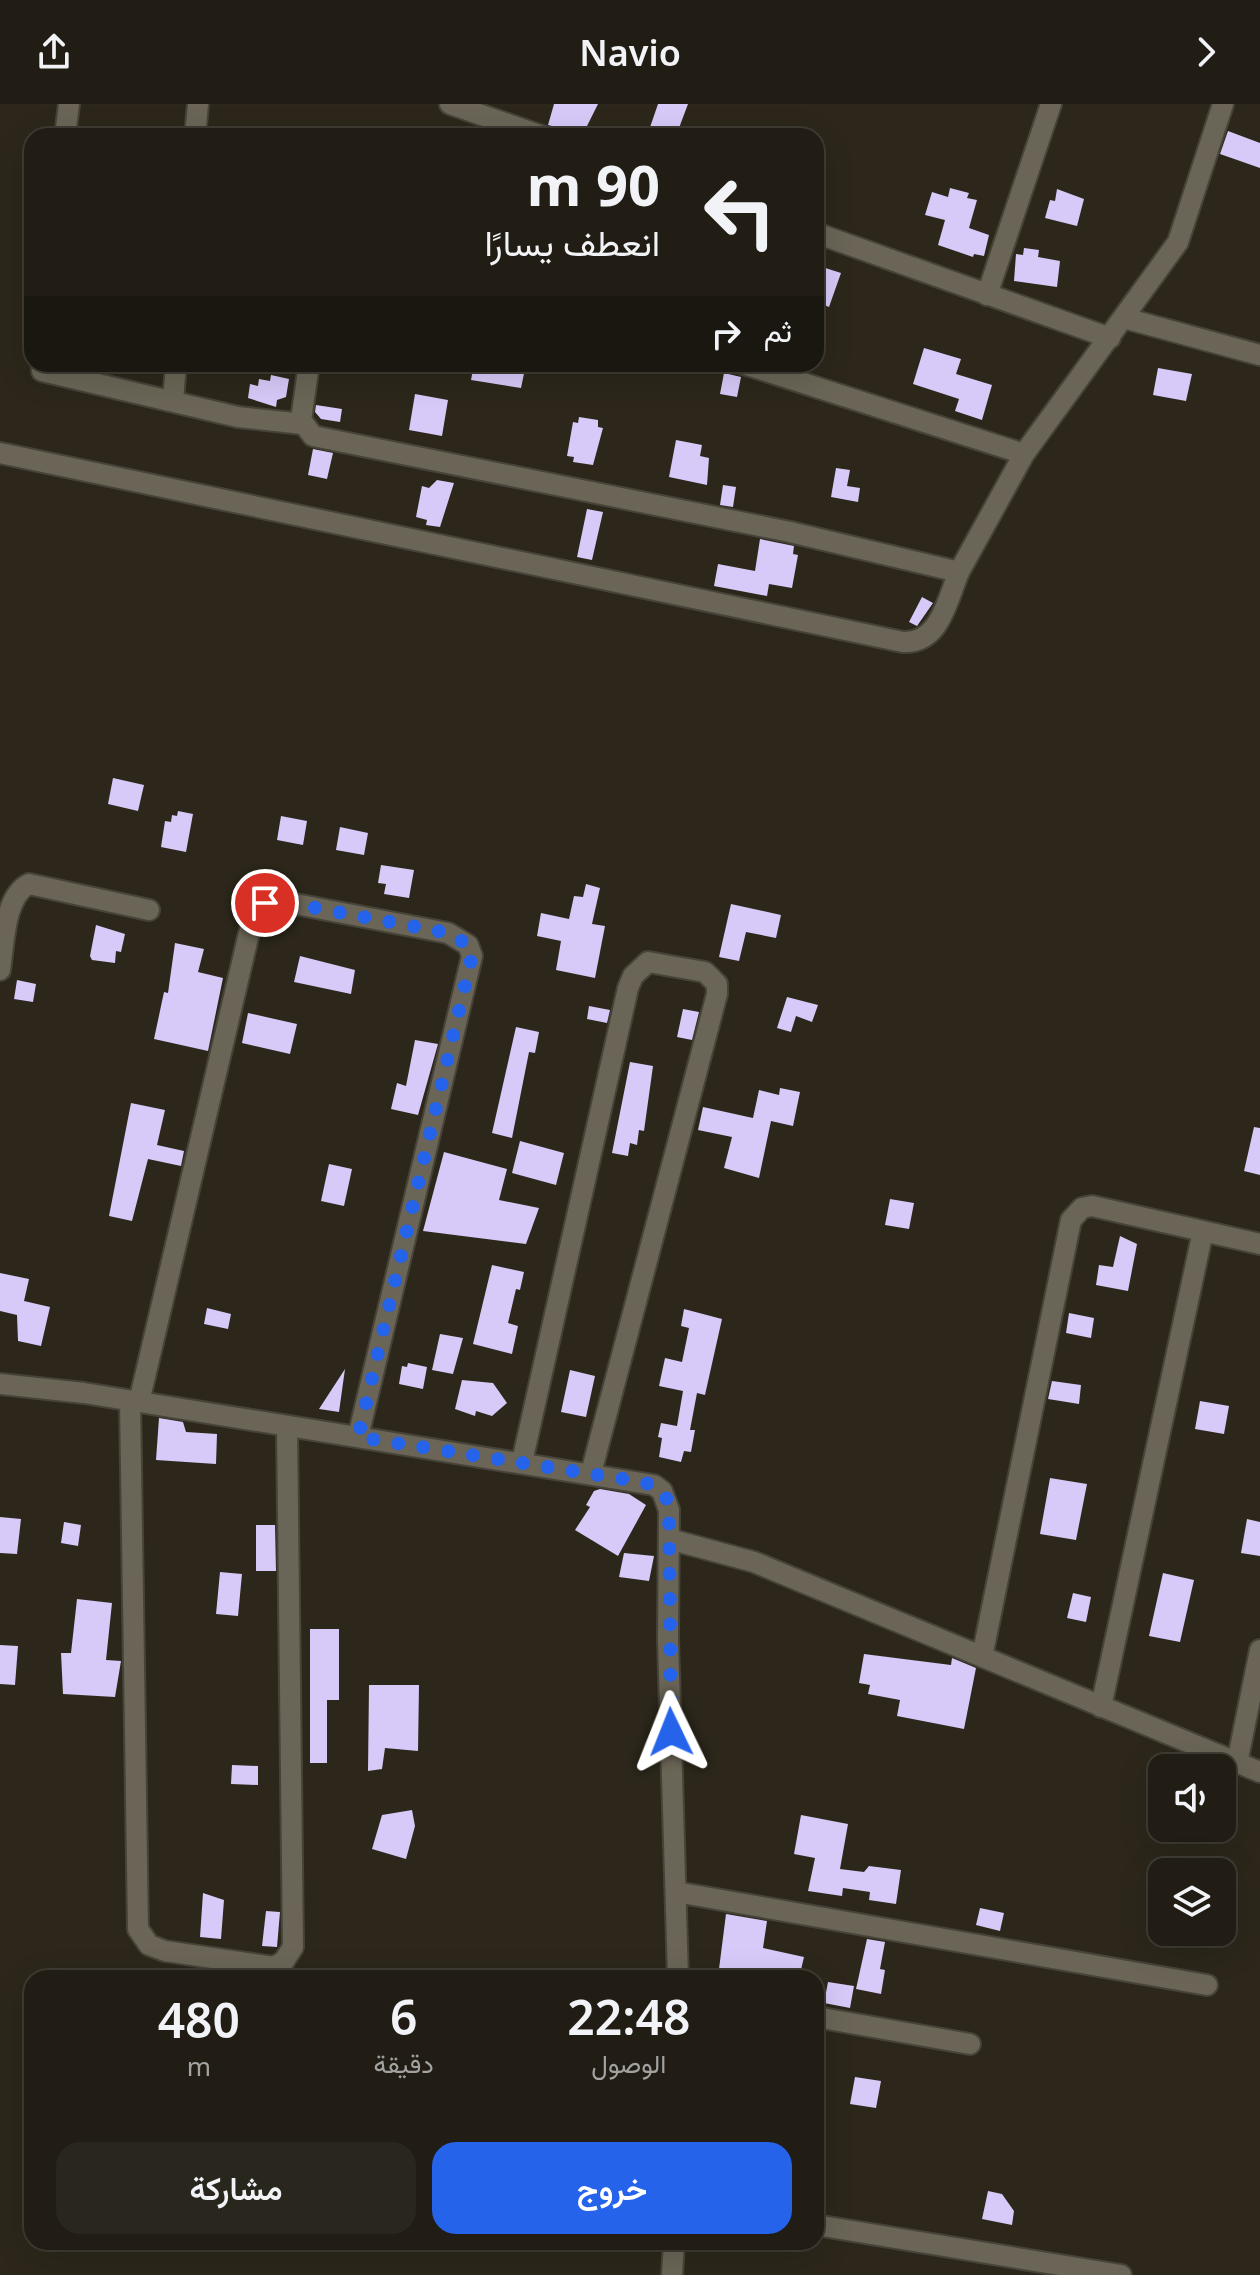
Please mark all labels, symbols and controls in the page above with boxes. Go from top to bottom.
text: Navio [579,28,681,77]
icon: share [32,30,76,74]
icon: forward [1184,30,1228,74]
text: 90 m [527,146,660,222]
icon: left [688,160,792,264]
text: انعطف يسارًا [484,218,660,267]
text: ثم [764,310,792,351]
icon: right [704,312,748,356]
pin [231,869,299,937]
icon: arrive [243,881,287,925]
position arrow [629,1690,713,1774]
map controls [1148,1754,1236,1946]
button: sound [1148,1754,1236,1842]
button: layers [1148,1858,1236,1946]
text: 6 [390,1984,417,2049]
text: 22:48 [567,1984,690,2049]
text: 480 [158,1987,240,2052]
text: دقيقة [374,2045,434,2081]
text: الوصول [591,2045,666,2081]
text: m [187,2048,211,2084]
button: مشاركة [56,2142,416,2234]
button: خروج [432,2142,792,2234]

